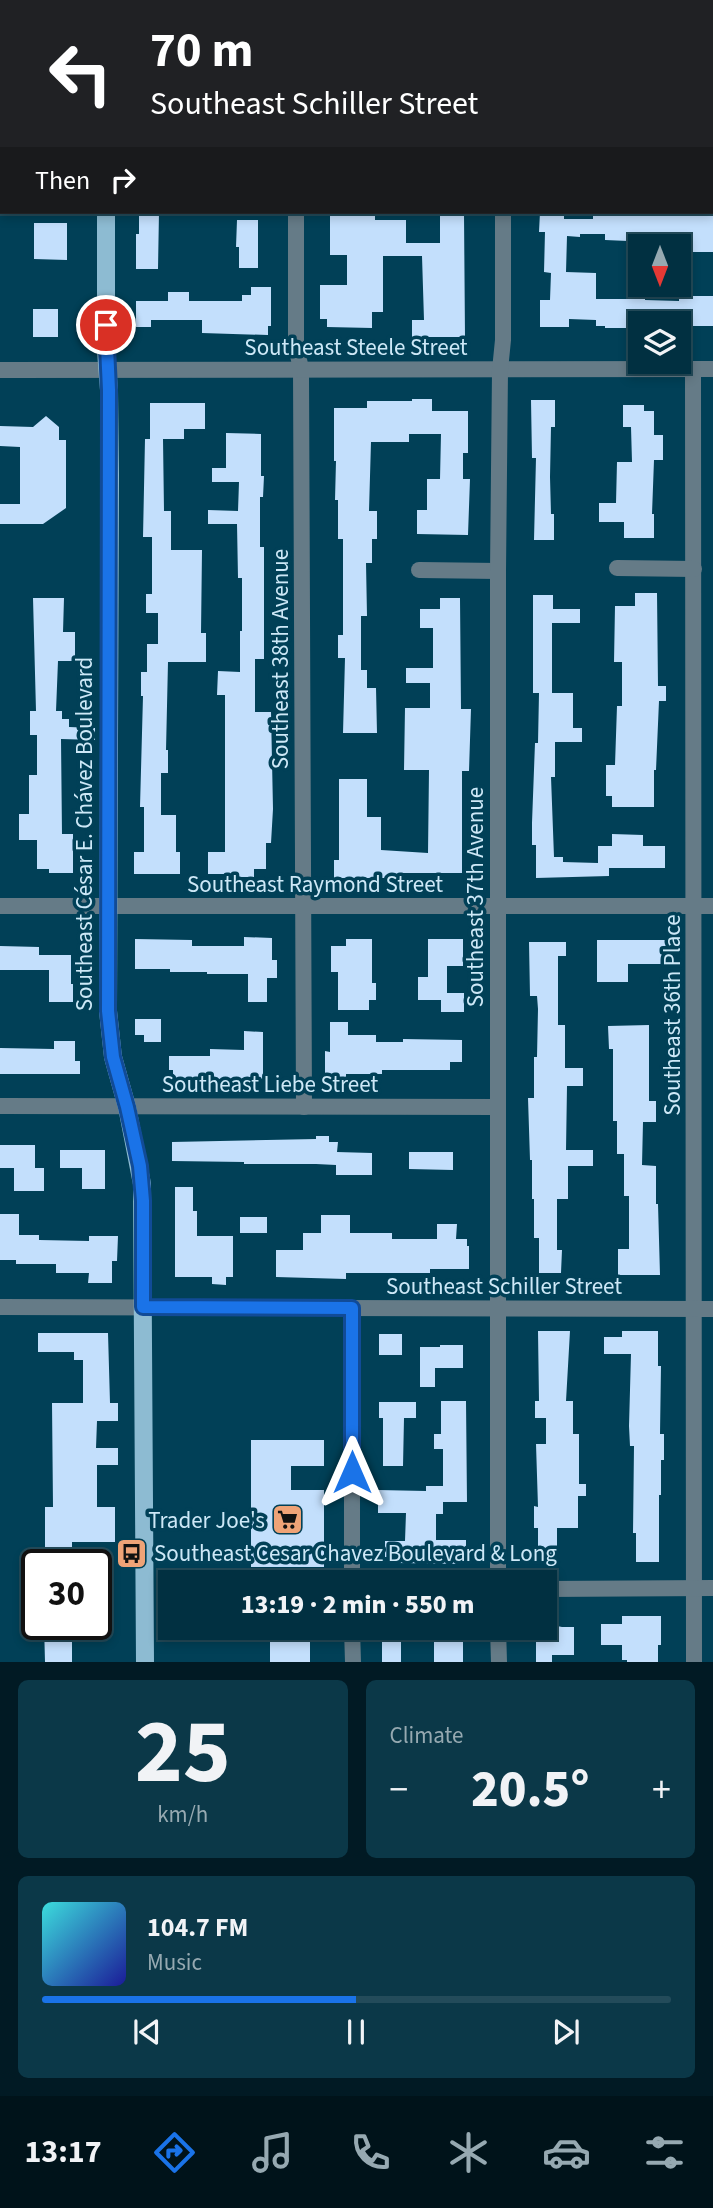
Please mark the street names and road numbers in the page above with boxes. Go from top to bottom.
street label: Southeast Steele Street [244,331,468,364]
street label: Southeast 38th Avenue [264,549,297,769]
street label: Southeast César E. Chávez Boulevard [68,657,101,1011]
street label: Southeast 37th Avenue [459,787,492,1007]
street label: Southeast Raymond Street [187,868,443,901]
street label: Southeast 36th Place [656,914,689,1116]
street label: Southeast Liebe Street [162,1068,378,1101]
street label: Southeast Schiller Street [386,1270,622,1303]

